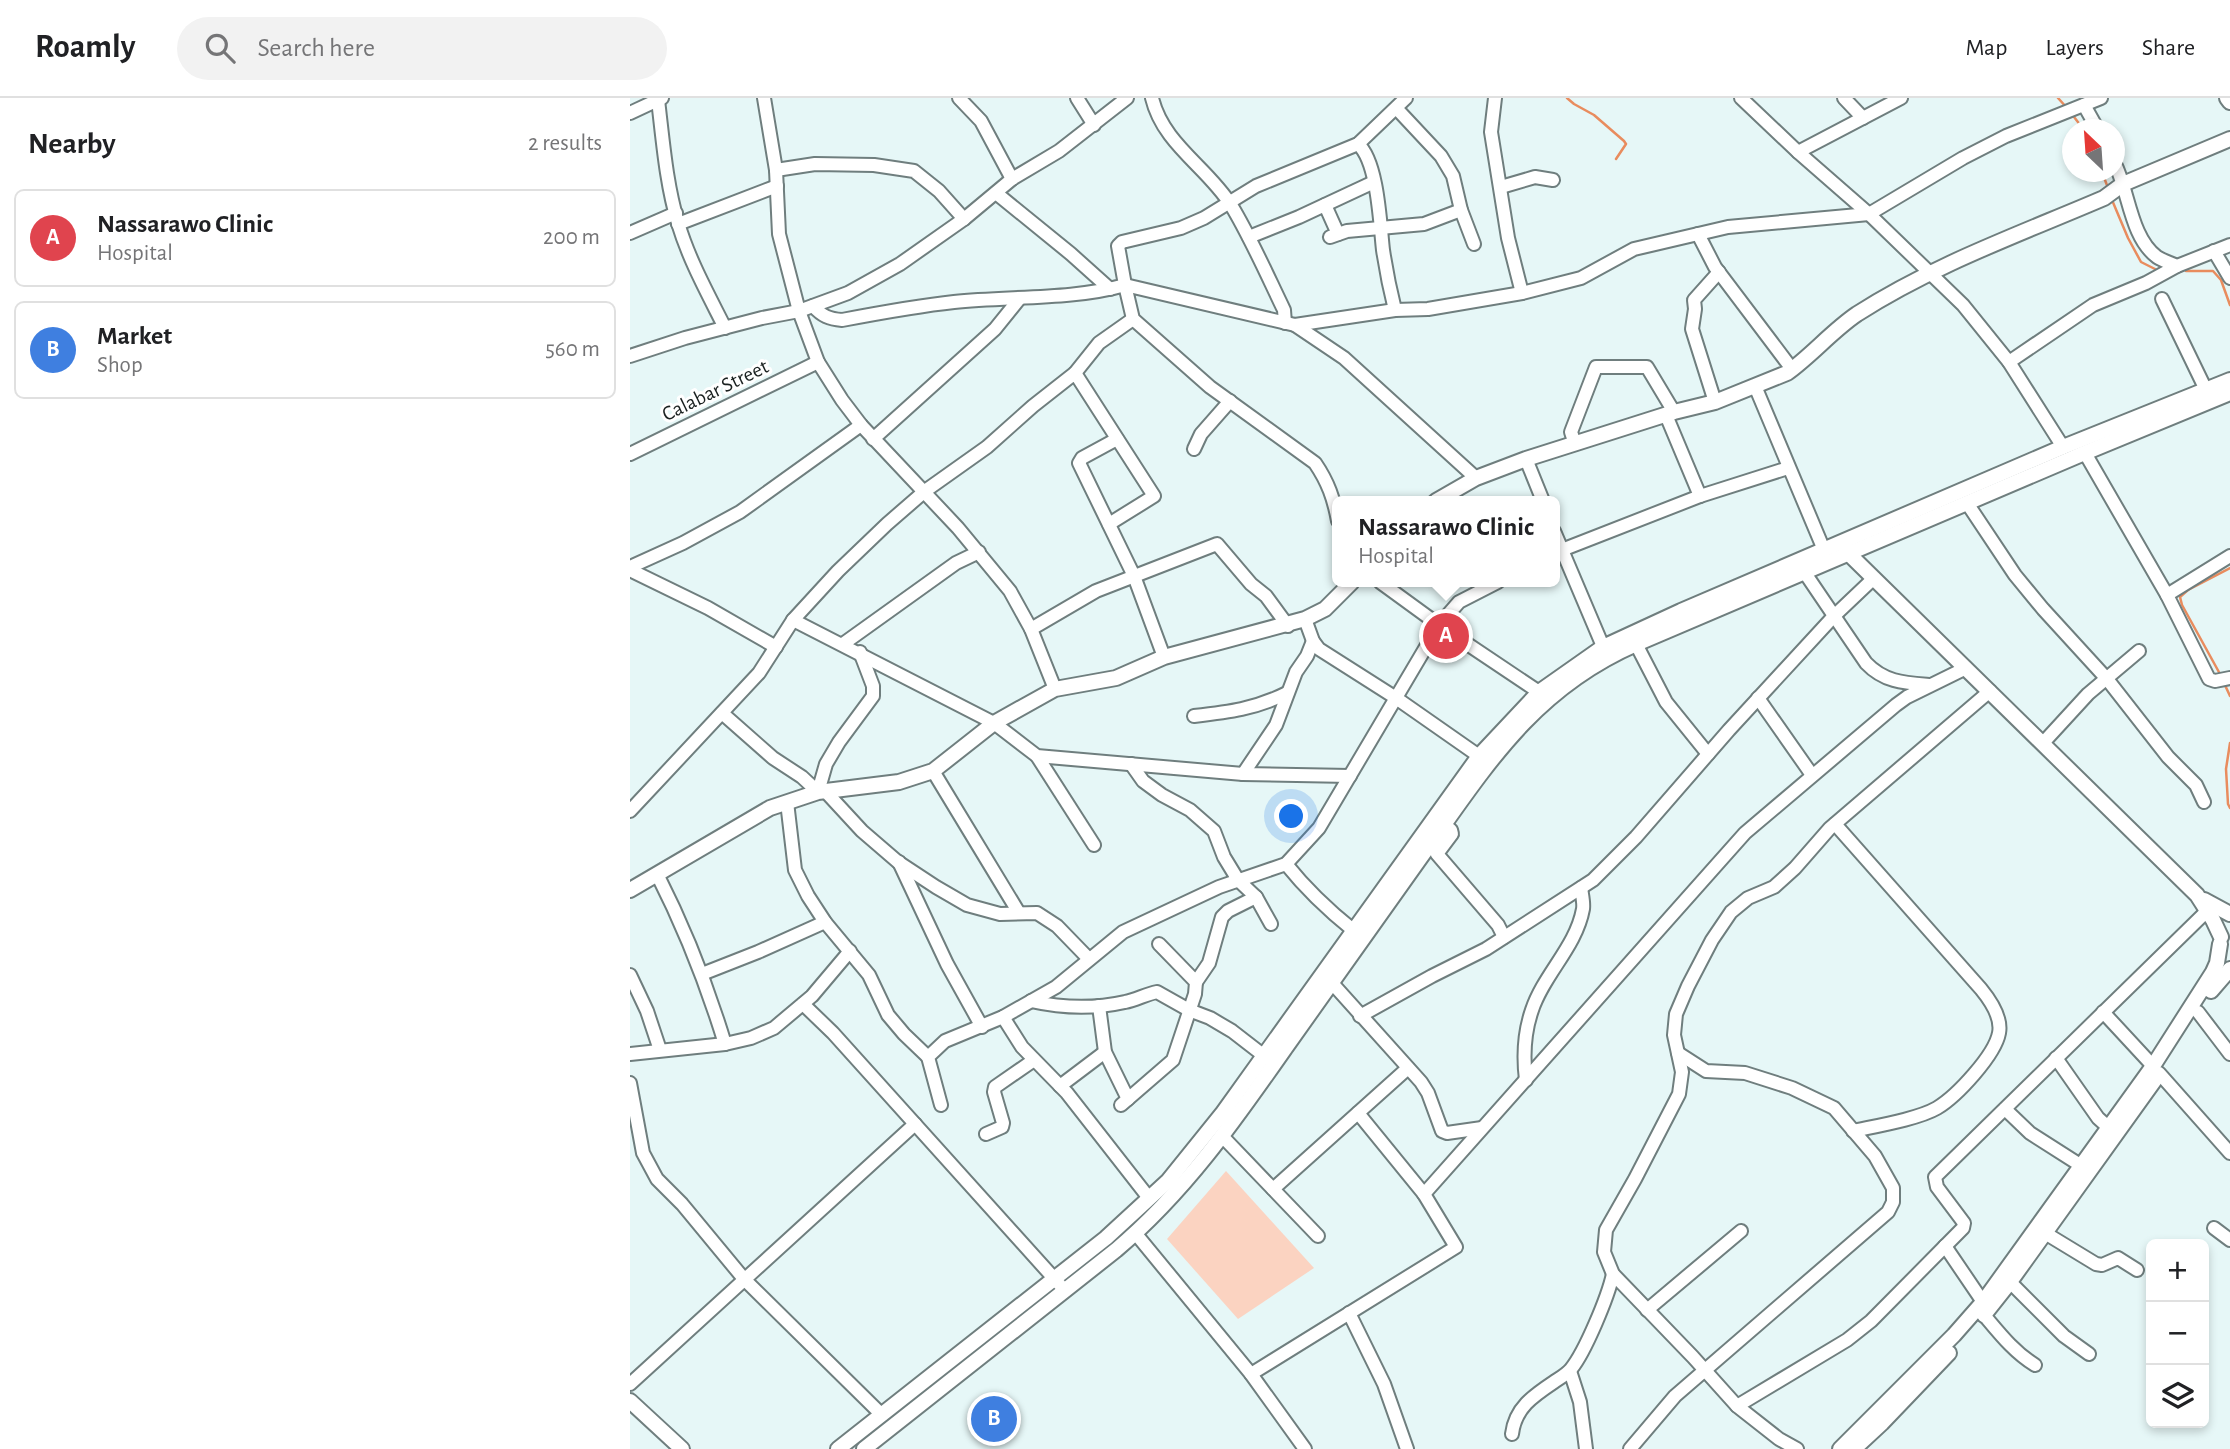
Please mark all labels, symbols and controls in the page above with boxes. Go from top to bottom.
search box [177,17,667,80]
icon: search [201,29,239,67]
text: Roamly [35,31,135,64]
text: Search here [257,35,375,61]
text: Map [1965,36,2007,60]
text: Layers [2045,36,2104,60]
text: Share [2142,36,2195,60]
north arrow [2062,119,2125,182]
text: Nearby [28,129,116,159]
text: 2 results [528,132,602,155]
text: Nassarawo Clinic [97,211,273,237]
text: A [46,226,60,249]
text: 200 m [543,226,600,249]
text: Hospital [97,242,173,265]
text: Market [97,323,172,349]
text: B [46,338,60,361]
text: 560 m [545,338,600,361]
text: Shop [97,354,143,377]
street label: Calabar Street [659,356,772,425]
popup [1332,496,1560,587]
text: Nassarawo Clinic [1358,514,1534,540]
text: Hospital [1358,545,1434,568]
pin: A [1423,610,1469,662]
your location [1274,799,1308,833]
map controls [2146,1239,2209,1428]
button: + [2146,1239,2209,1302]
button: − [2146,1302,2209,1365]
button: layers [2146,1365,2209,1428]
pin: B [971,1393,1017,1445]

